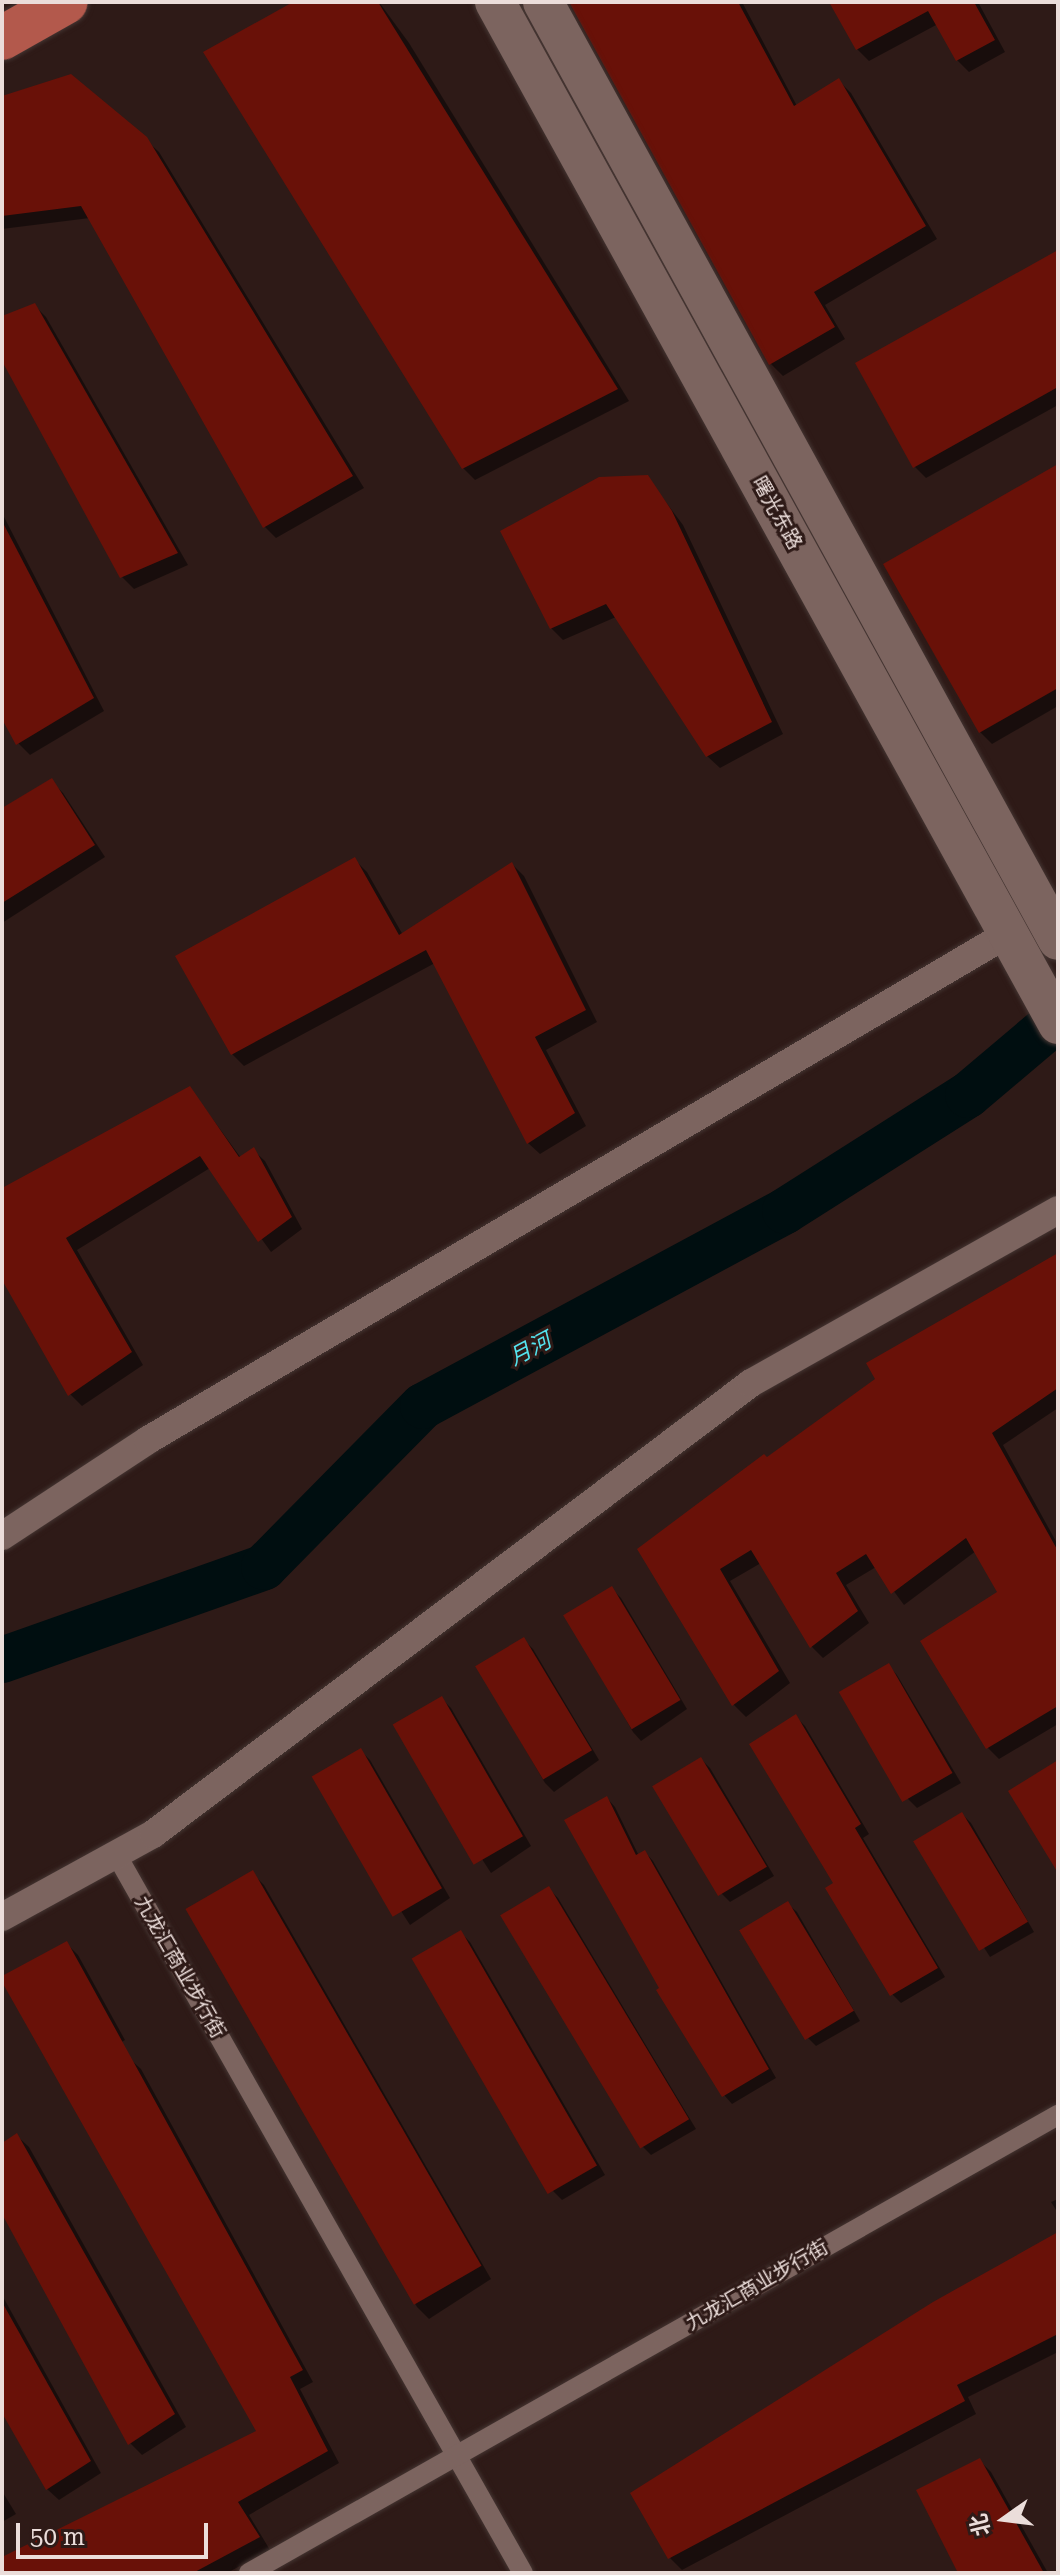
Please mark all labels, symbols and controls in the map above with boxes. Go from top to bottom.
street label: 曙光东路 [747,472,807,554]
water label: 月河 [504,1327,556,1371]
street label: 九龙汇商业步行街 [130,1892,230,2042]
street label: 九龙汇商业步行街 [682,2235,832,2335]
north arrow [964,2479,1044,2559]
scale bar [20,2507,212,2557]
text: 北 [965,2511,995,2539]
text: 50 m [30,2523,85,2551]

